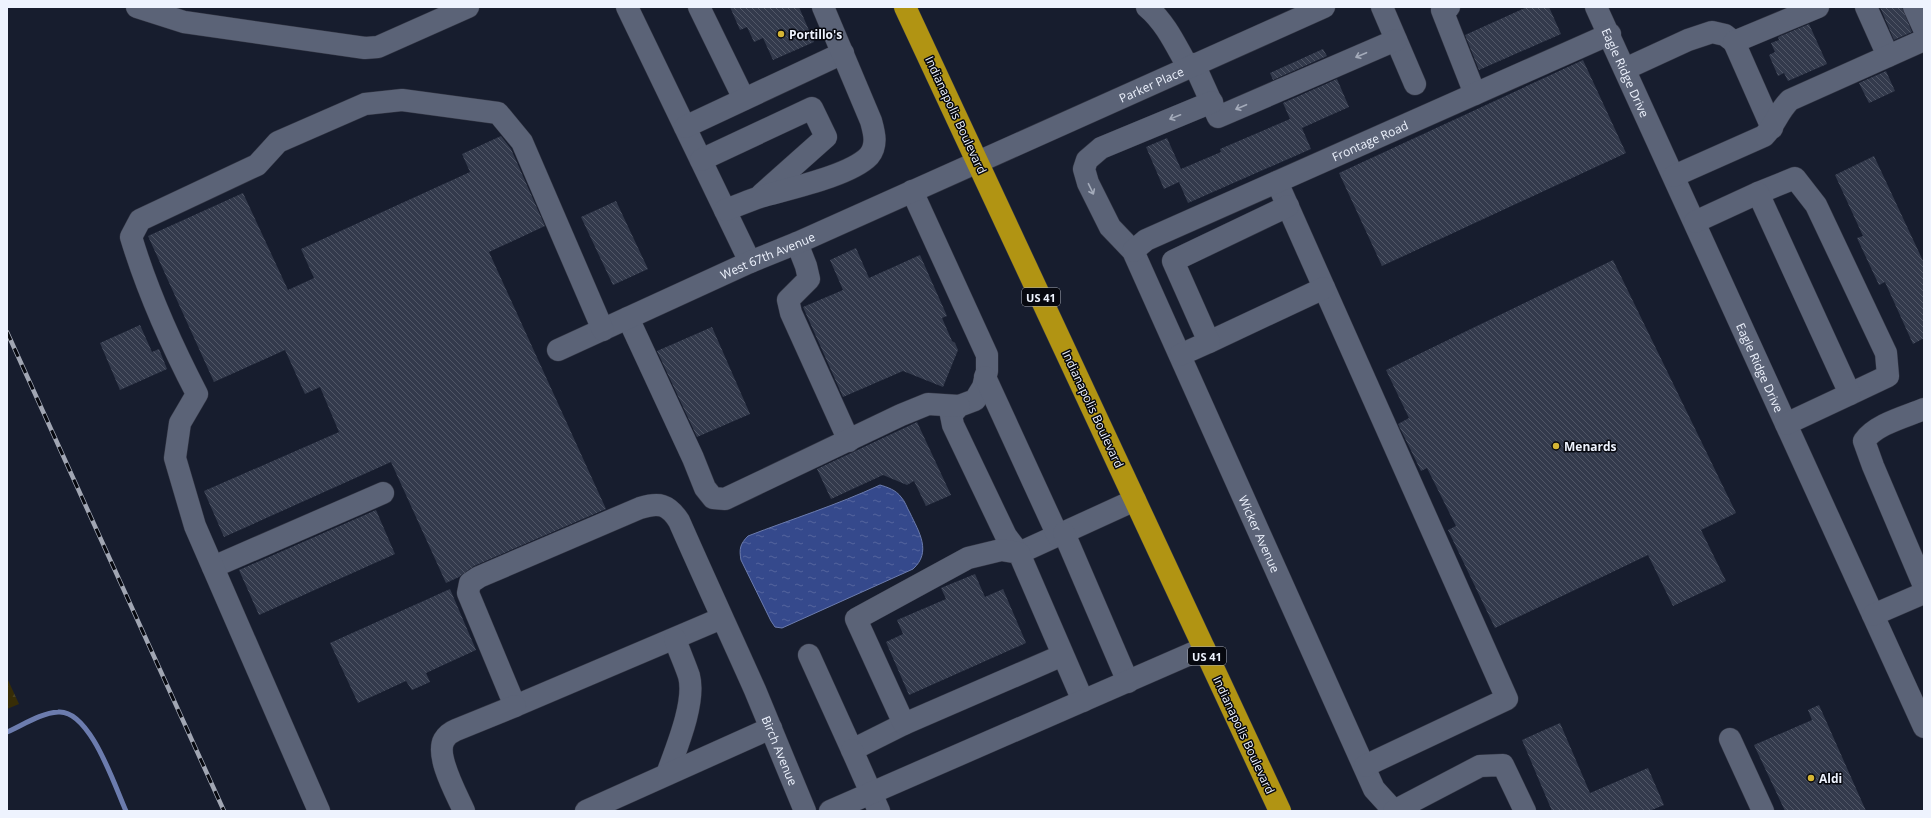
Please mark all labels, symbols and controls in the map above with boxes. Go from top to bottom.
street label: Eagle Ridge Drive [1598,25,1654,120]
place label: Portillo's [789,26,842,43]
marker: Portillo's [776,29,786,39]
one-way arrow [1355,52,1367,60]
street label: Indianapolis Boulevard [921,53,991,177]
street label: Parker Place [1116,62,1187,106]
one-way arrow [1236,104,1248,111]
one-way arrow [1170,114,1182,121]
street label: Frontage Road [1329,116,1411,165]
one-way arrow [1088,183,1095,195]
street label: West 67th Avenue [718,227,818,283]
road number: US 41 [1022,288,1060,306]
street label: Eagle Ridge Drive [1732,320,1788,415]
street label: Indianapolis Boulevard [1058,347,1128,471]
place label: Menards [1564,438,1617,455]
marker: Menards [1551,441,1561,451]
street label: Wicker Avenue [1235,493,1284,575]
road number: US 41 [1188,647,1226,665]
street label: Indianapolis Boulevard [1209,673,1279,797]
street label: Birch Avenue [758,713,802,788]
place label: Aldi [1819,770,1842,787]
marker: Aldi [1806,773,1816,783]

